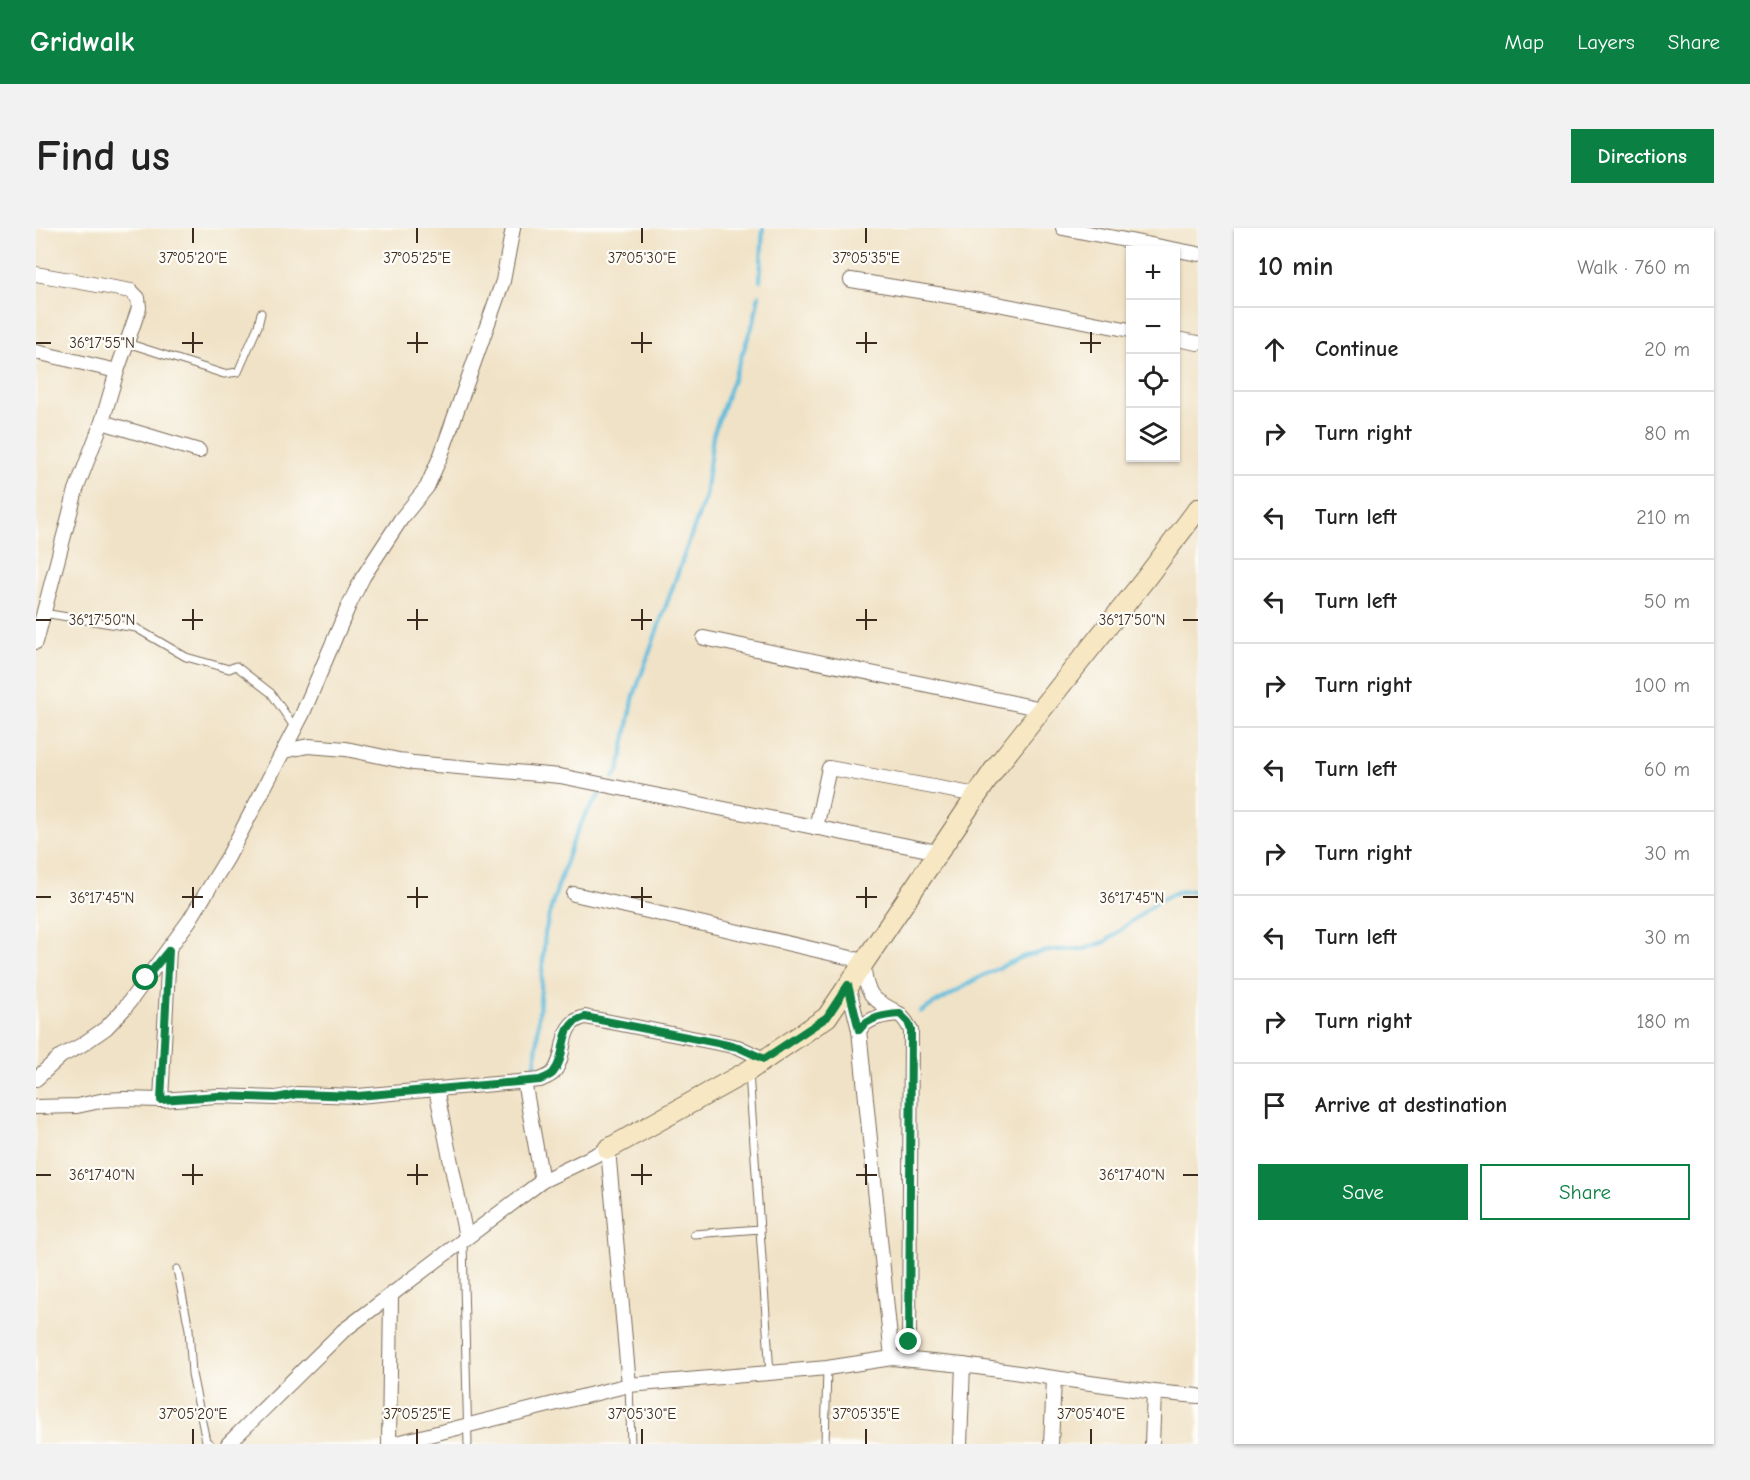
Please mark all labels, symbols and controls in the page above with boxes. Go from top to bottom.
text: Gridwalk [30,26,134,58]
text: Map [1505,30,1544,54]
text: Layers [1577,30,1635,54]
text: Share [1668,30,1720,54]
button: Directions [1571,129,1714,183]
text: Find us [36,132,170,181]
map controls [1126,246,1180,462]
button: + [1126,246,1180,300]
text: 37°05'20"E [159,249,227,267]
text: 37°05'25"E [383,249,451,267]
text: 37°05'30"E [608,249,676,267]
text: 37°05'35"E [832,249,900,267]
text: 10 min [1258,252,1333,282]
text: Walk · 760 m [1577,256,1690,279]
button: − [1126,300,1180,354]
icon: ahead [1258,333,1291,366]
text: 36°17'55"N [69,334,135,352]
text: Continue [1315,336,1398,362]
text: 20 m [1644,338,1690,361]
button: locate [1126,354,1180,408]
button: layers [1126,408,1180,462]
icon: right [1258,417,1291,450]
text: Turn right [1315,420,1412,446]
text: 80 m [1644,422,1690,445]
icon: left [1258,501,1291,534]
text: Turn left [1315,504,1397,530]
text: 210 m [1636,506,1690,529]
icon: left [1258,585,1291,618]
text: Turn left [1315,588,1397,614]
text: 50 m [1644,590,1690,613]
text: 36°17'50"N [69,611,135,629]
text: 36°17'50"N [1099,611,1165,629]
icon: right [1258,669,1291,702]
text: Turn right [1315,672,1412,698]
text: 100 m [1635,674,1690,697]
icon: left [1258,753,1291,786]
text: Turn left [1315,756,1397,782]
text: 60 m [1644,758,1690,781]
icon: right [1258,837,1291,870]
text: Turn right [1315,840,1412,866]
text: 30 m [1644,842,1690,865]
text: 36°17'45"N [70,889,134,907]
text: 36°17'45"N [1100,889,1164,907]
icon: left [1258,921,1291,954]
text: Turn left [1315,924,1397,950]
text: 30 m [1644,926,1690,949]
route start [132,964,158,990]
icon: right [1258,1005,1291,1038]
text: Turn right [1315,1008,1412,1034]
text: 180 m [1636,1010,1690,1033]
icon: arrive [1258,1089,1291,1122]
text: Arrive at destination [1315,1092,1507,1118]
button: Save [1258,1164,1468,1220]
button: Share [1480,1164,1690,1220]
text: 36°17'40"N [69,1166,135,1184]
text: 36°17'40"N [1099,1166,1165,1184]
route end [895,1328,921,1354]
text: 37°05'20"E [159,1405,227,1423]
text: 37°05'25"E [383,1405,451,1423]
text: 37°05'30"E [608,1405,676,1423]
text: 37°05'35"E [832,1405,900,1423]
text: 37°05'40"E [1057,1405,1125,1423]

